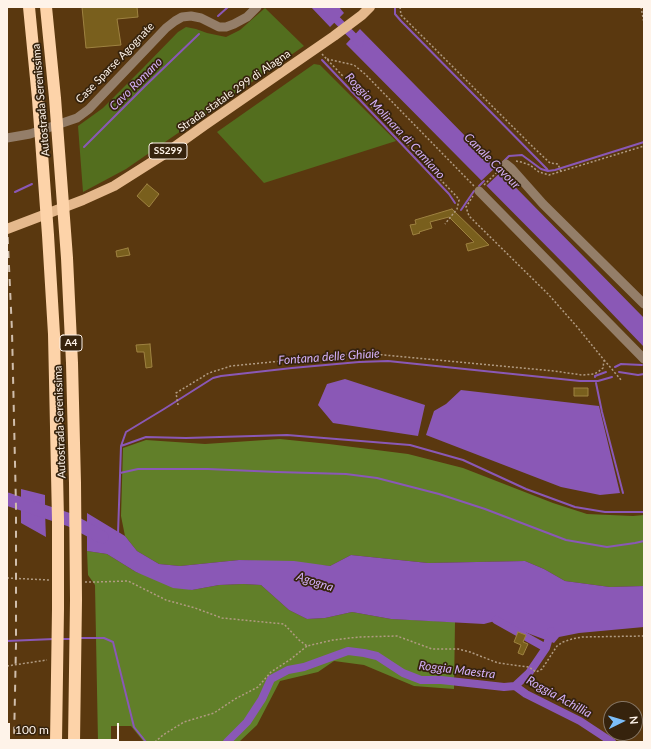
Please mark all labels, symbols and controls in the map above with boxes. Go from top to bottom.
street label: Case Sparse Agognate [73,20,157,106]
street label: Autostrada Serenissima [30,43,52,157]
street label: Strada statale 299 di Alagna [175,47,293,135]
water label: Cavo Romano [106,54,166,114]
water label: Roggia Molinara di Camiano [342,70,448,182]
water label: Canale Cavour [461,130,523,192]
road number: SS299 [149,143,187,159]
road number: A4 [60,335,82,351]
water label: Fontana delle Ghiaie [278,346,380,368]
street label: Autostrada Serenissima [51,365,69,479]
water label: Agogna [295,569,335,595]
water label: Roggia Maestra [418,658,496,682]
water label: Roggia Achillia [524,673,594,721]
north arrow [603,701,643,741]
scale bar [10,715,121,741]
text: N [628,715,641,725]
text: 100 m [15,722,49,737]

